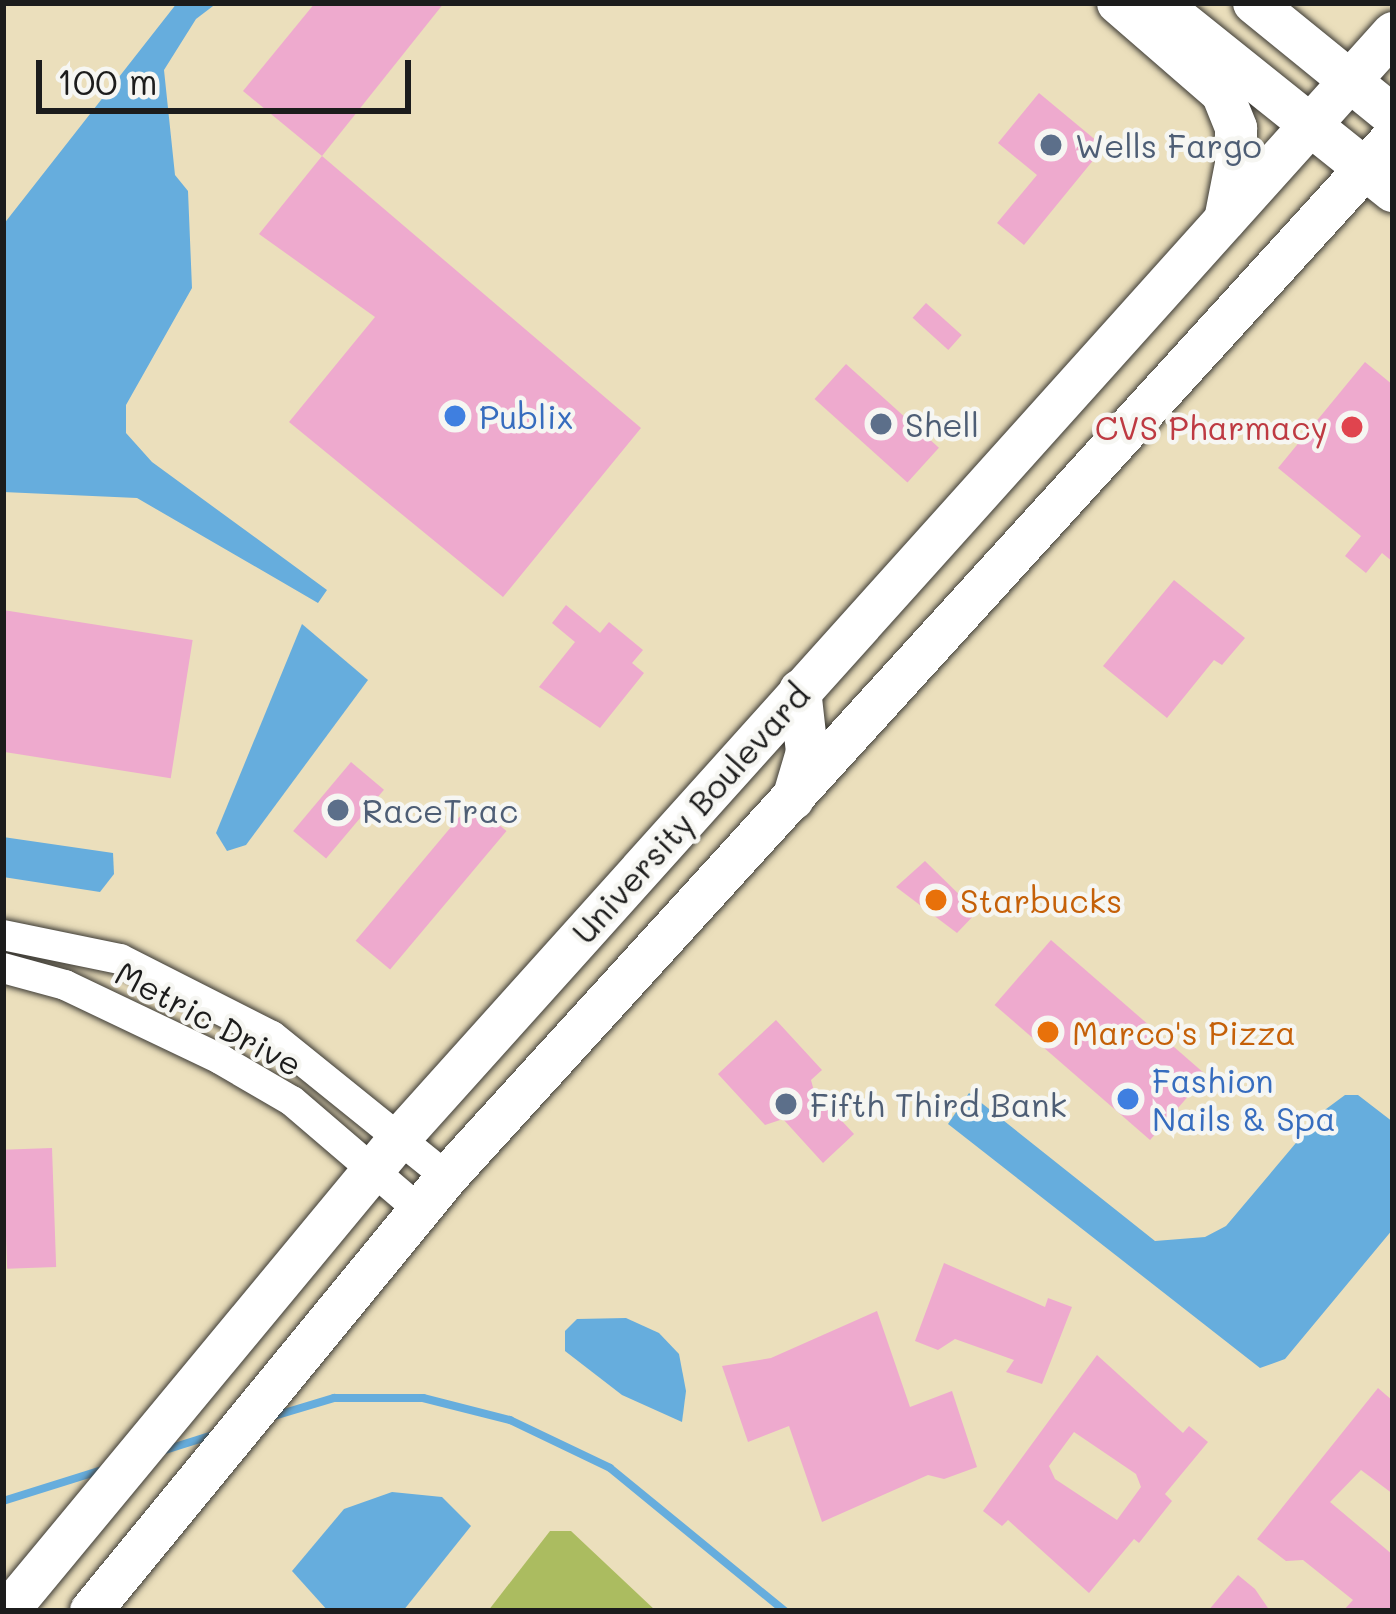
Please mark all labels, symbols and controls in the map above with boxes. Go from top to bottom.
scale bar [42,36,417,110]
text: 100 m [57,57,158,104]
place label: Wells Fargo [1075,125,1262,165]
marker: Wells Fargo [1038,132,1064,158]
place label: Publix [479,396,573,436]
marker: Publix [442,403,468,429]
place label: Shell [905,404,979,444]
place label: CVS Pharmacy [1095,407,1328,447]
marker: Shell [868,411,894,437]
marker: CVS Pharmacy [1339,414,1365,440]
street label: University Boulevard [563,675,817,951]
place label: RaceTrac [362,790,518,830]
marker: RaceTrac [325,797,351,823]
place label: Starbucks [960,880,1122,920]
marker: Starbucks [923,887,949,913]
street label: Metric Drive [109,952,309,1084]
place label: Marco's Pizza [1072,1012,1296,1052]
marker: Marco's Pizza [1035,1019,1061,1045]
place label: Fashion Nails & Spa [1152,1060,1336,1138]
place label: Fifth Third Bank [810,1084,1067,1124]
marker: Fashion Nails & Spa [1115,1086,1141,1112]
marker: Fifth Third Bank [773,1091,799,1117]

